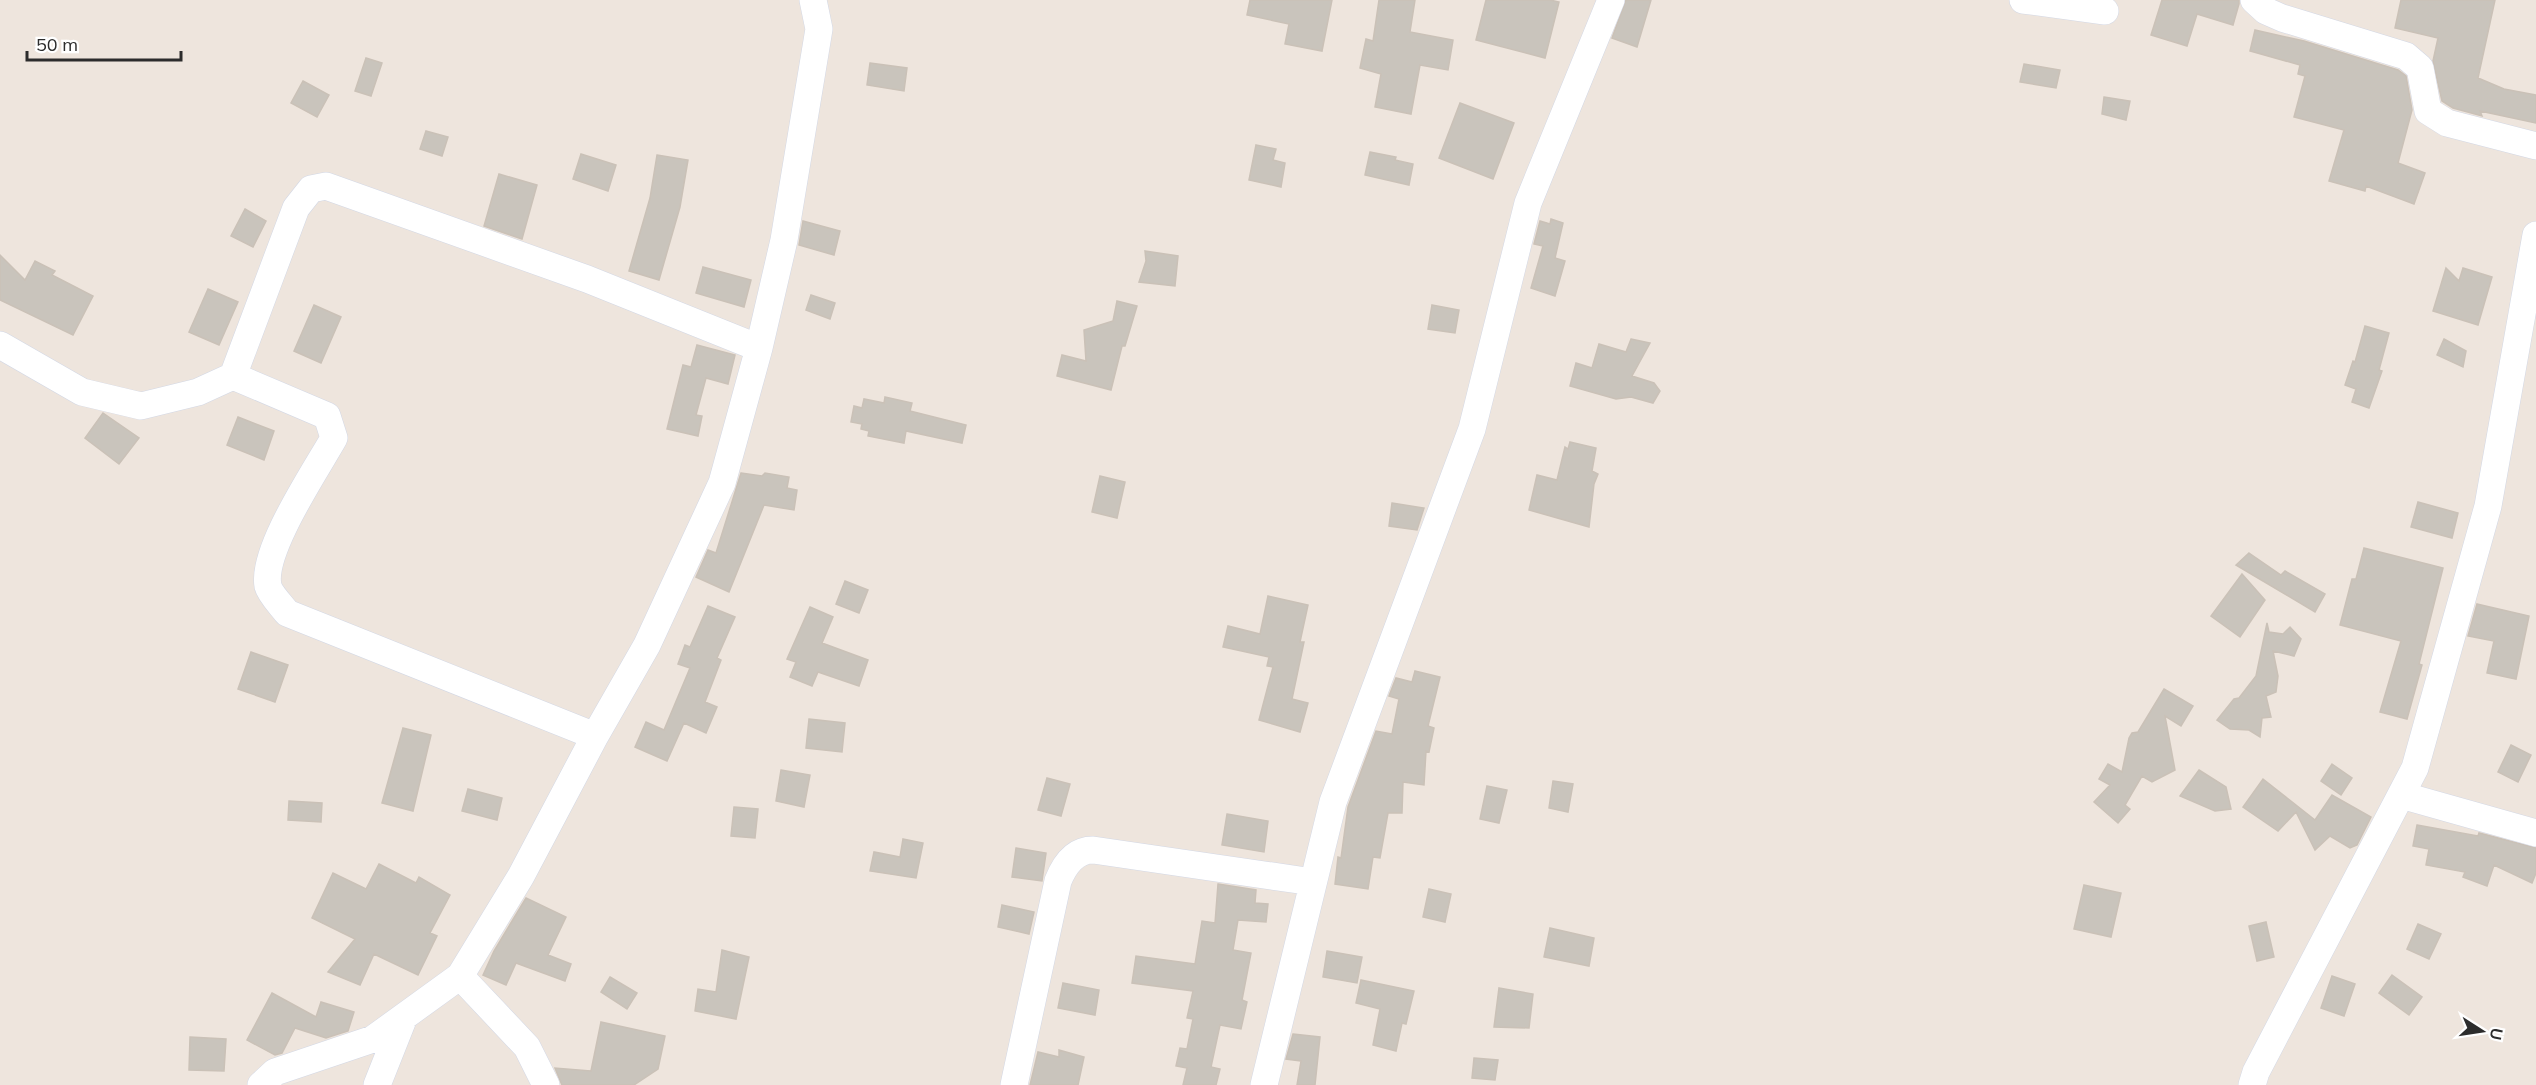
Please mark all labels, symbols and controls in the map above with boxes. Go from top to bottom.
scale bar [27,24,182,62]
text: 50 m [36,33,78,56]
north arrow [2452,1001,2512,1061]
text: U [2486,1026,2508,1042]

